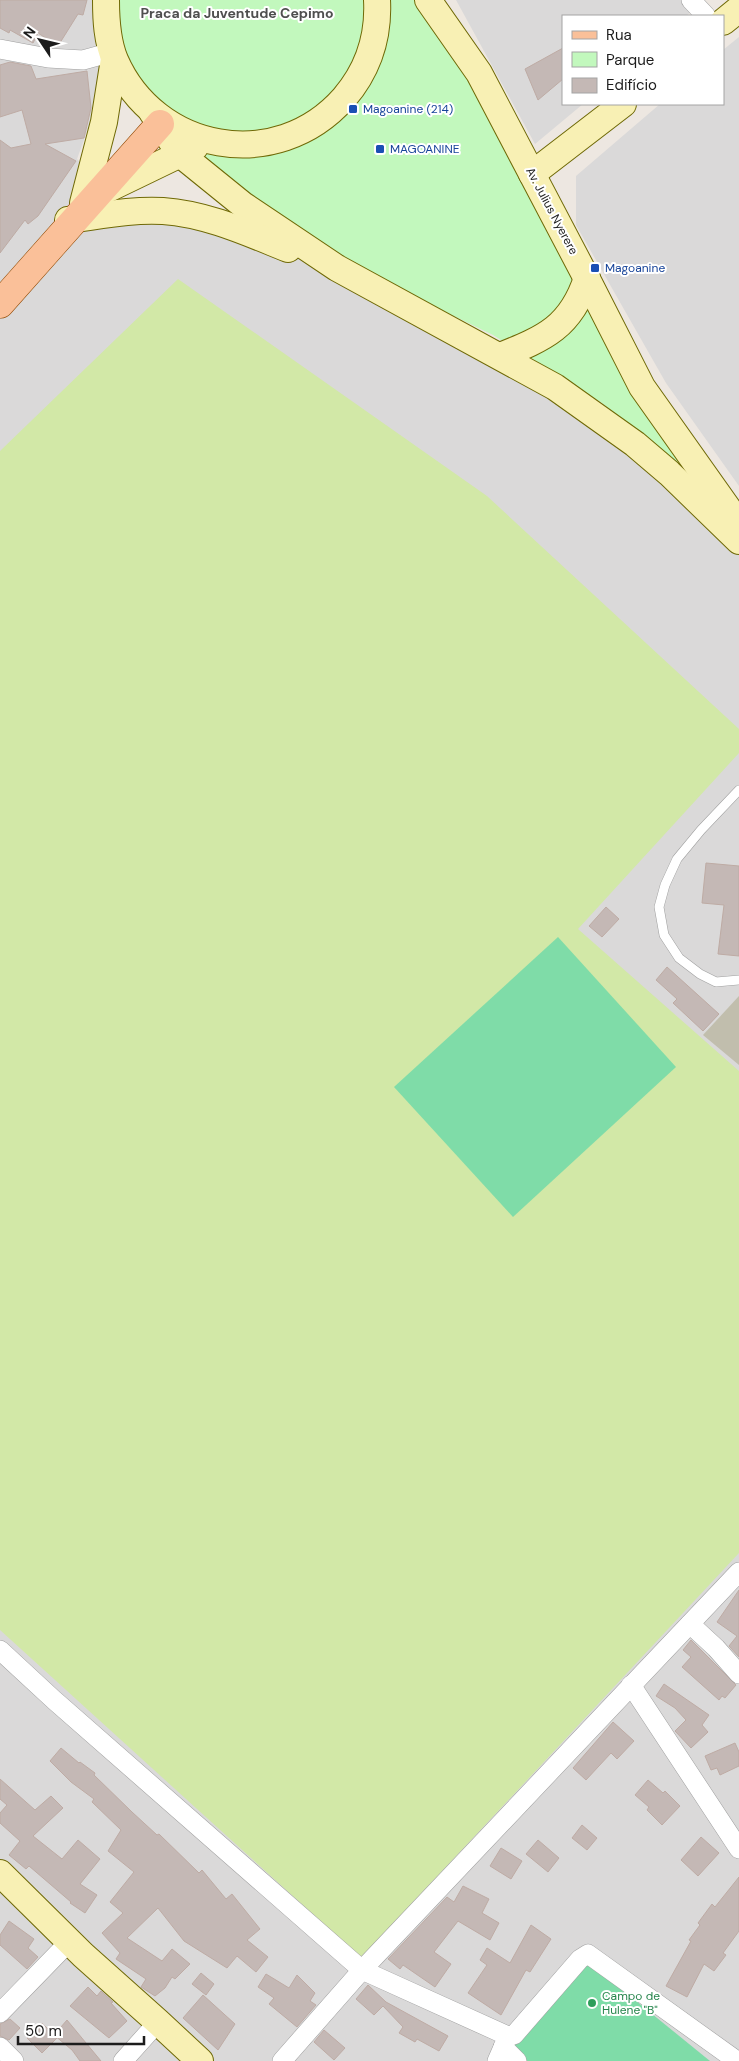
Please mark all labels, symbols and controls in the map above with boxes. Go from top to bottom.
district label: Praca da Juventude Cepimo [140,4,334,22]
north arrow [15,15,65,65]
legend [562,15,724,105]
text: N [19,23,40,42]
text: Rua [606,25,632,45]
text: Parque [606,50,654,70]
text: Edifício [606,75,657,95]
place label: Magoanine (214) [363,101,453,117]
marker: Magoanine (214) [347,103,359,115]
place label: MAGOANINE [390,141,460,157]
marker: MAGOANINE [374,143,386,155]
street label: Av. Julius Nyerere [522,165,582,258]
place label: Magoanine [605,260,665,276]
marker: Magoanine [589,262,601,274]
place label: Campo de Hulene "B" [602,1988,660,2018]
marker: Campo de Hulene "B" [586,1997,598,2009]
scale bar [18,2014,144,2046]
text: 50 m [25,2021,62,2041]

